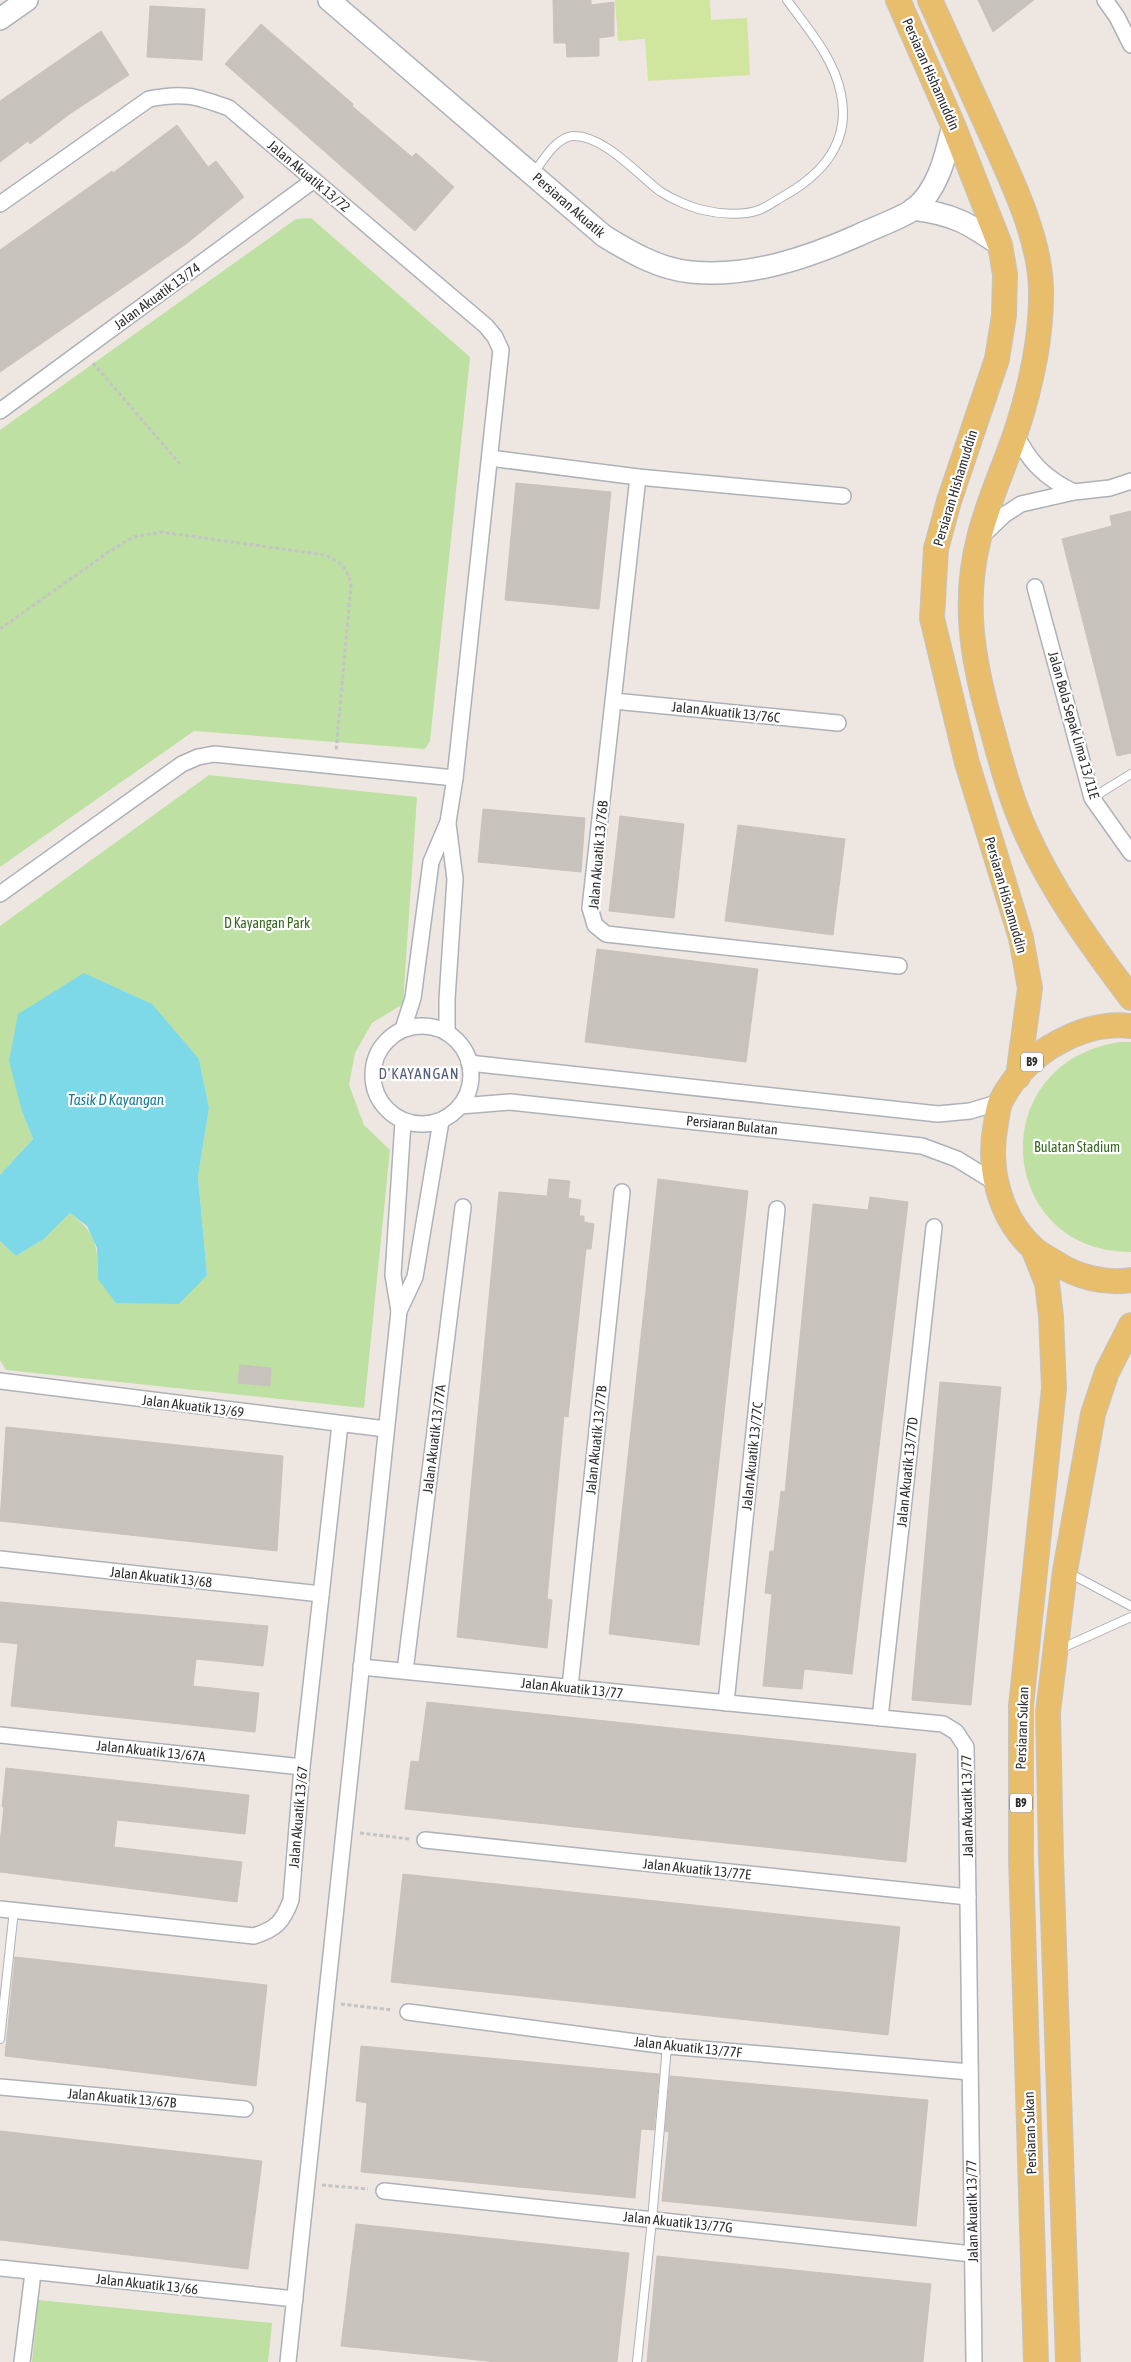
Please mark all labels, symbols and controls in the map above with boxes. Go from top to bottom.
street label: Persiaran Hishamuddin [899,16,963,132]
street label: Jalan Akuatik 13/72 [265,137,353,215]
street label: Persiaran Akuatik [530,169,608,241]
street label: Jalan Akuatik 13/74 [111,259,204,333]
street label: Persiaran Hishamuddin [930,428,980,548]
street label: Jalan Bola Sepak Lima 13/11E [1045,649,1103,801]
street label: Jalan Akuatik 13/76C [671,698,782,726]
street label: Jalan Akuatik 13/76B [585,800,611,910]
street label: Persiaran Hishamuddin [982,835,1030,955]
park label: D Kayangan Park [224,915,310,931]
road number: B9 [1021,1052,1043,1072]
district label: D'KAYANGAN [378,1065,460,1082]
water label: Tasik D Kayangan [68,1091,164,1108]
street label: Persiaran Bulatan [685,1112,779,1138]
park label: Bulatan Stadium [1034,1139,1120,1155]
street label: Jalan Akuatik 13/77A [419,1384,449,1494]
street label: Jalan Akuatik 13/77B [582,1384,610,1495]
street label: Jalan Akuatik 13/69 [141,1392,245,1420]
street label: Jalan Akuatik 13/77C [738,1400,766,1511]
street label: Jalan Akuatik 13/77D [893,1416,921,1528]
street label: Jalan Akuatik 13/68 [109,1564,213,1590]
street label: Jalan Akuatik 13/77 [520,1675,624,1701]
street label: Persiaran Sukan [1013,1686,1031,1770]
street label: Jalan Akuatik 13/67A [96,1737,206,1765]
street label: Jalan Akuatik 13/77 [958,1755,976,1857]
street label: Jalan Akuatik 13/67 [286,1765,310,1869]
road number: B9 [1010,1794,1032,1812]
street label: Jalan Akuatik 13/77E [642,1855,752,1883]
street label: Jalan Akuatik 13/77F [633,2033,743,2061]
street label: Jalan Akuatik 13/67B [67,2085,177,2111]
street label: Persiaran Sukan [1021,2091,1039,2175]
street label: Jalan Akuatik 13/77 [963,2160,981,2262]
street label: Jalan Akuatik 13/77G [622,2208,734,2236]
street label: Jalan Akuatik 13/66 [95,2271,199,2297]

